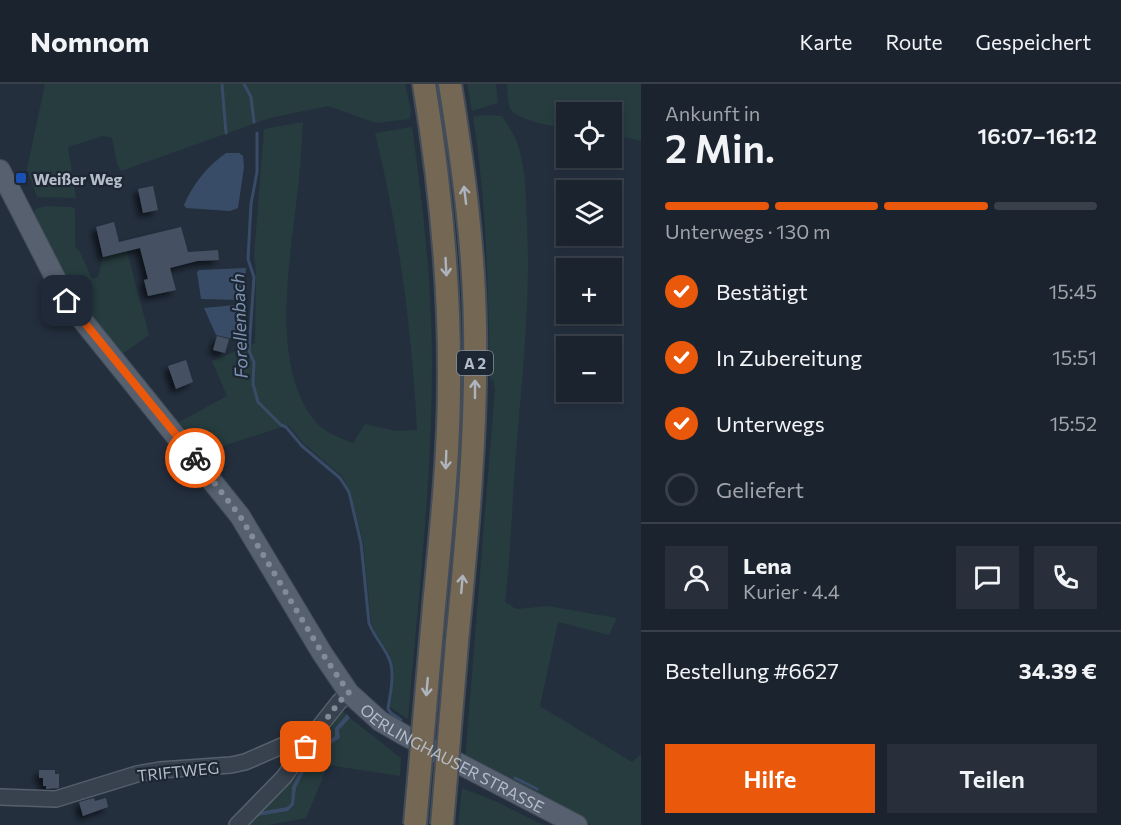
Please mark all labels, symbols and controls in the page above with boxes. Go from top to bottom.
text: Nomnom [30,24,150,58]
text: Karte [799,29,852,54]
text: Route [885,29,943,54]
text: Gespeichert [976,29,1091,54]
text: Ankunft in [665,101,760,125]
map controls [556,102,622,402]
button: locate [556,102,622,168]
text: 16:07–16:12 [977,122,1097,149]
text: 2 Min. [665,123,775,171]
place label: Weißer Weg [33,169,122,188]
marker: Weißer Weg [14,171,28,185]
button: layers [556,180,622,246]
one-way arrow [459,185,470,205]
text: Unterwegs · 130 m [665,219,830,243]
one-way arrow [440,257,451,277]
button: + [556,258,622,324]
water label: Forellenbach [226,273,252,379]
pin [41,275,92,326]
icon: check [665,275,698,308]
text: Bestätigt [716,278,808,305]
text: 15:45 [1049,279,1097,303]
icon: home [50,284,83,317]
button: − [556,336,622,402]
icon: check [665,341,698,374]
text: In Zubereitung [716,344,862,371]
text: 15:51 [1052,345,1097,369]
road number: A 2 [457,351,493,375]
one-way arrow [469,380,481,400]
icon: check [665,407,698,440]
text: Unterwegs [716,410,825,437]
text: 15:52 [1050,411,1097,435]
courier [165,428,225,488]
icon: bike [179,442,212,475]
one-way arrow [441,450,452,470]
text: Geliefert [716,476,804,503]
button: person [665,546,728,609]
button: chat [956,546,1019,609]
button: phone [1034,546,1097,609]
text: Lena [743,552,792,579]
one-way arrow [457,574,468,594]
text: Kurier · 4.4 [743,579,840,603]
text: Bestellung #6627 [665,657,839,684]
text: 34.39 € [1019,657,1097,684]
one-way arrow [421,676,432,696]
street label: OERLINGHAUSER STRASSE [357,699,548,816]
pin [280,721,331,772]
icon: bag [289,730,322,763]
button: Hilfe [665,744,875,813]
button: Teilen [887,744,1097,813]
street label: TRIFTWEG [136,757,220,785]

